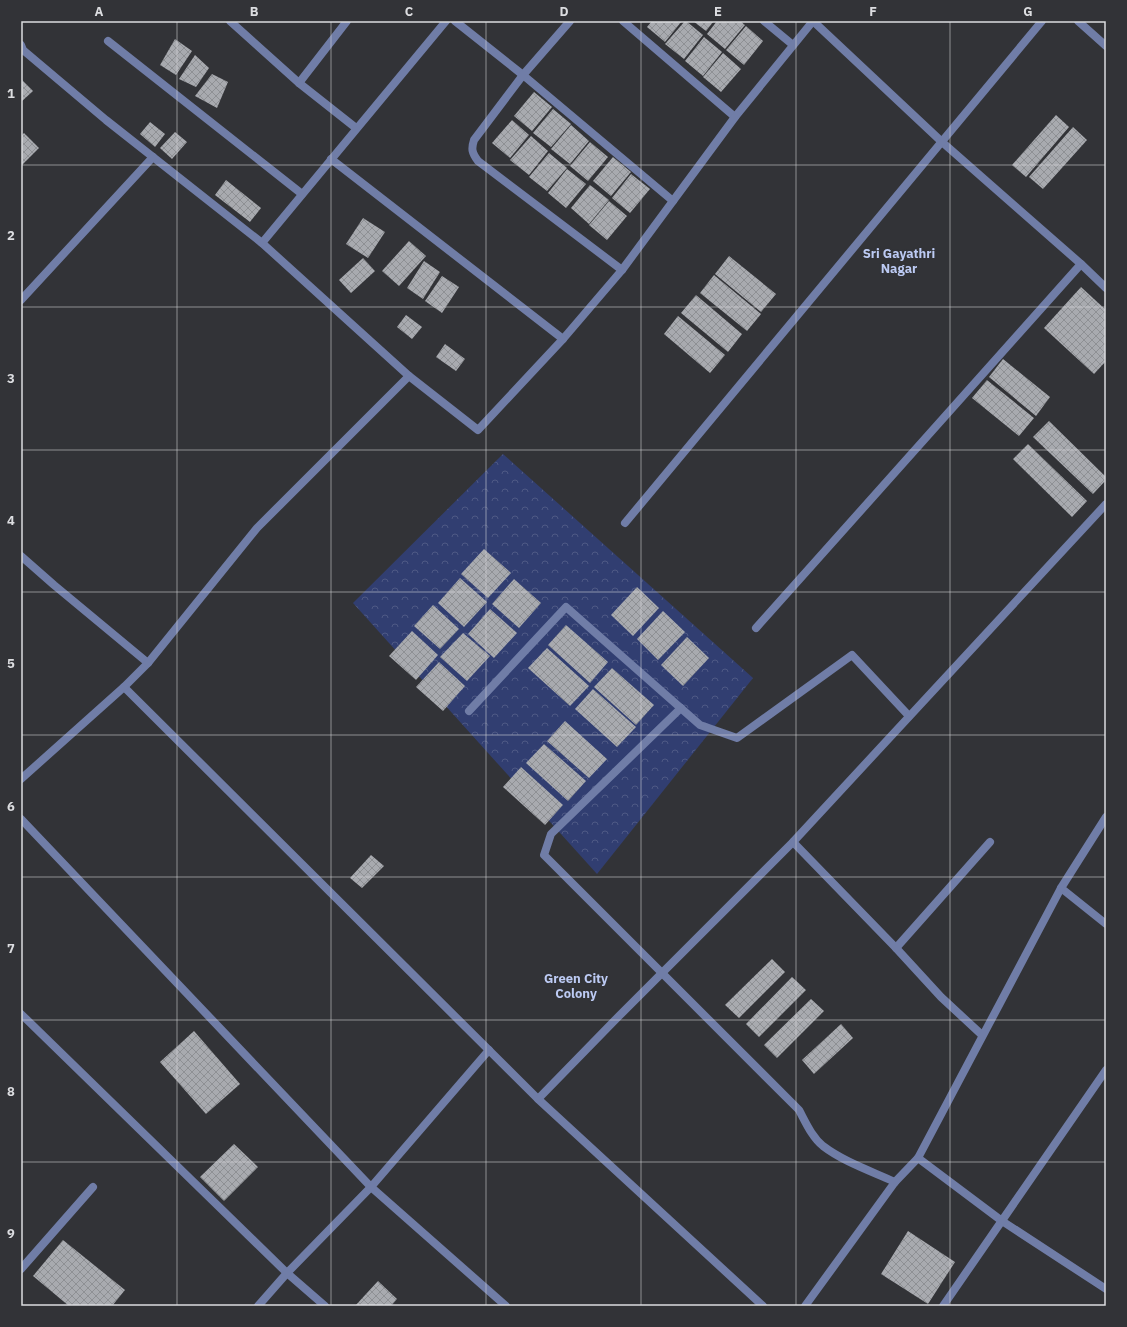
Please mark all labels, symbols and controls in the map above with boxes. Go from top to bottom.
text: A [95,3,104,20]
text: B [250,3,259,20]
text: C [405,3,414,20]
text: D [559,3,569,20]
text: E [714,3,722,20]
text: F [869,3,877,20]
text: G [1023,3,1033,20]
text: 1 [7,85,15,102]
text: 2 [7,227,15,244]
district label: Sri Gayathri Nagar [863,245,935,277]
text: 3 [7,370,15,387]
text: 4 [7,512,15,529]
text: 5 [7,655,15,672]
text: 6 [7,798,15,815]
text: 7 [7,940,15,957]
district label: Green City Colony [544,970,608,1002]
text: 8 [7,1083,15,1100]
text: 9 [7,1225,15,1242]

